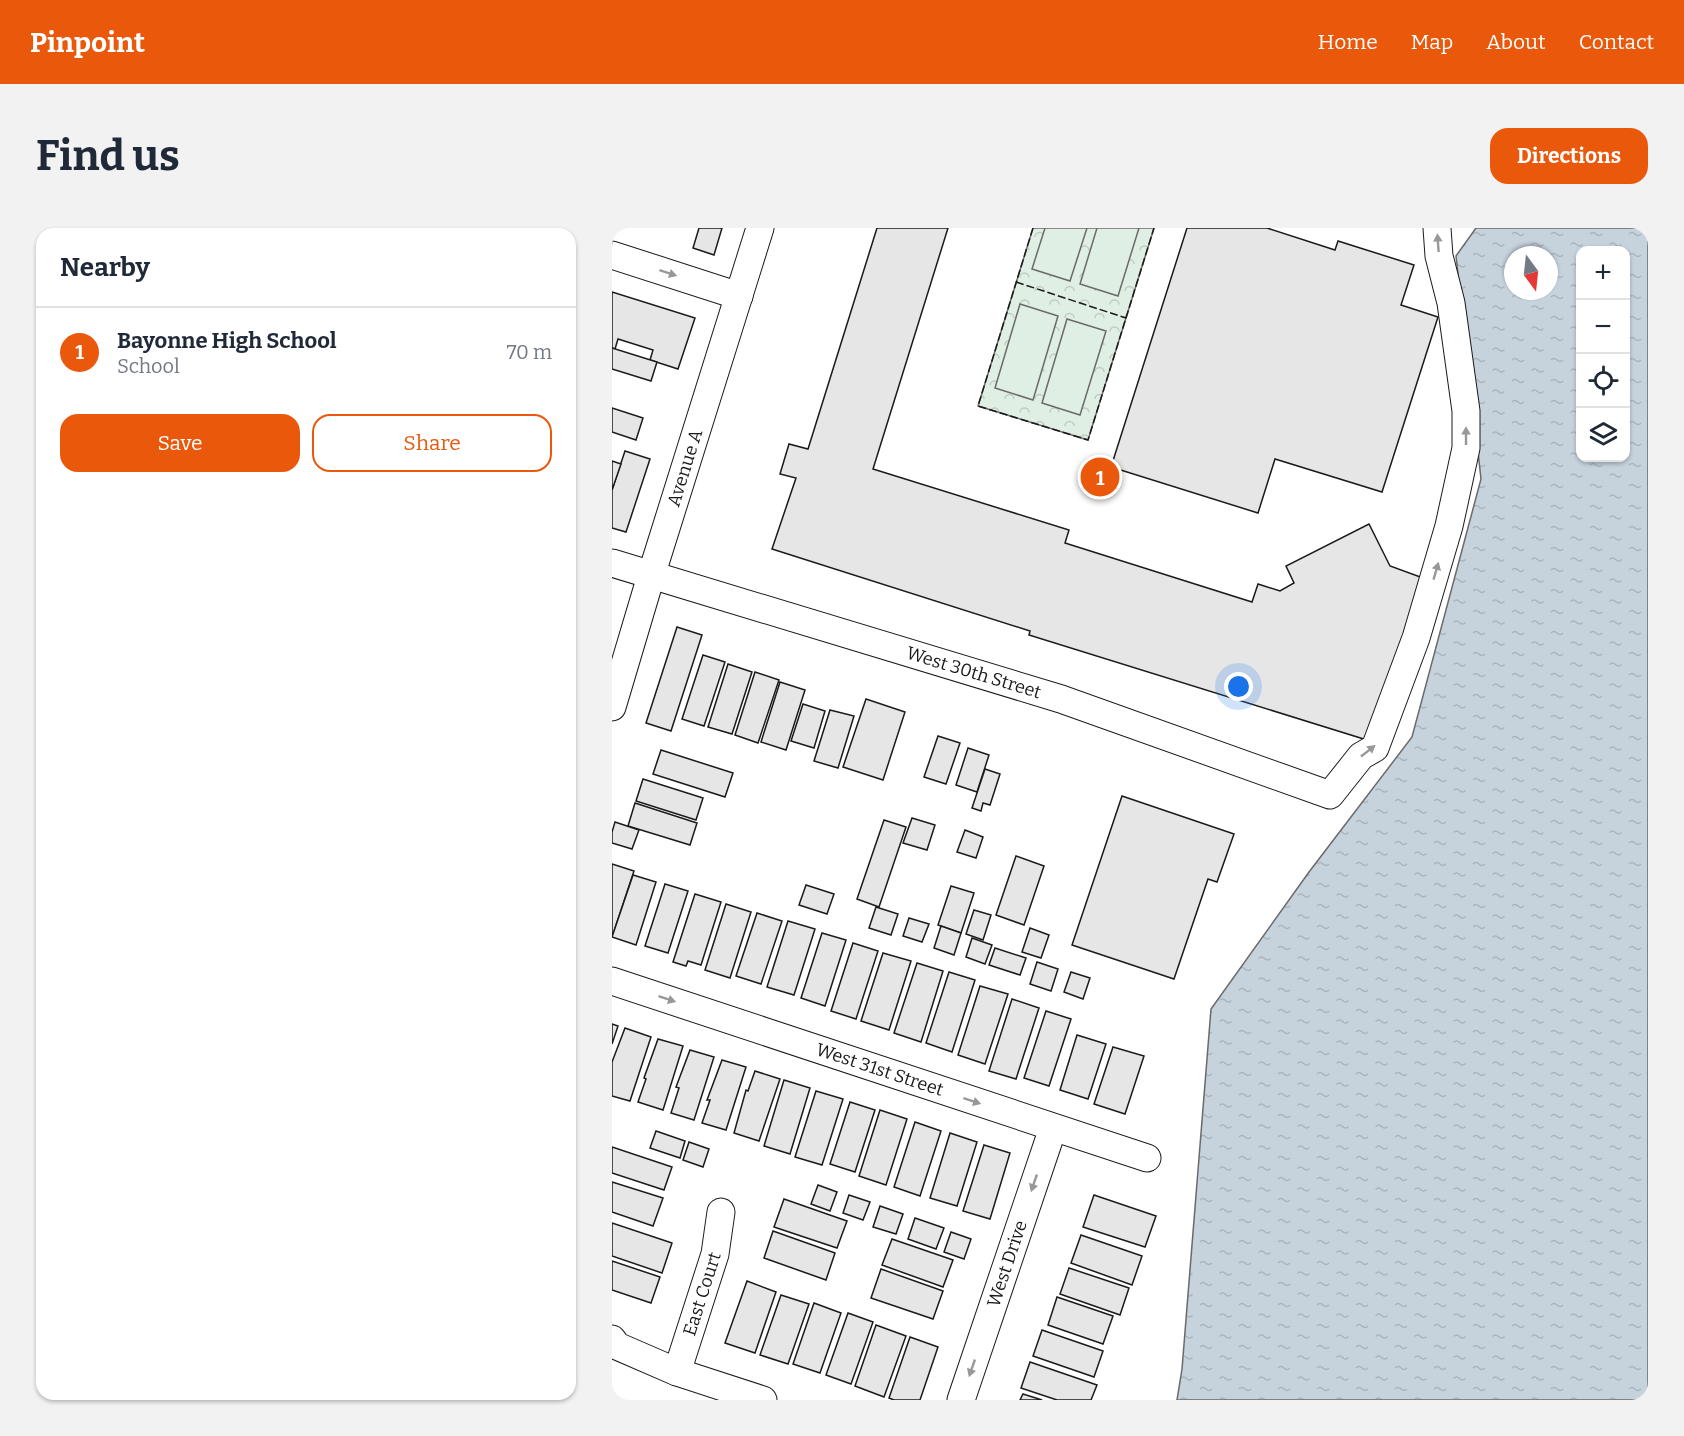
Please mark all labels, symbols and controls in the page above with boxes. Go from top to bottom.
text: Pinpoint [30,26,145,59]
text: Home [1318,29,1378,55]
text: Map [1411,29,1453,55]
text: About [1486,29,1546,55]
text: Contact [1579,29,1654,55]
button: Directions [1490,128,1648,184]
text: Find us [36,131,180,181]
one-way arrow [1433,234,1443,253]
north arrow [1504,246,1558,300]
map controls [1576,246,1630,462]
button: + [1576,246,1630,300]
text: Nearby [60,252,150,283]
one-way arrow [659,268,677,278]
button: − [1576,300,1630,354]
text: Bayonne High School [117,327,337,354]
text: 1 [75,340,84,364]
text: 70 m [506,340,552,364]
text: School [117,354,180,378]
button: locate [1576,354,1630,408]
button: layers [1576,408,1630,462]
button: Save [60,414,300,472]
button: Share [312,414,552,472]
street label: Avenue A [662,426,707,509]
one-way arrow [1461,426,1471,445]
pin: 1 [1080,454,1120,500]
one-way arrow [1432,562,1441,580]
street label: West 30th Street [904,642,1044,703]
your location [1224,672,1253,701]
one-way arrow [1360,745,1376,757]
one-way arrow [659,995,677,1005]
street label: West 31st Street [813,1038,947,1101]
one-way arrow [963,1096,981,1106]
one-way arrow [1029,1174,1039,1192]
street label: West Drive [982,1217,1032,1310]
street label: East Court [678,1249,726,1339]
one-way arrow [967,1359,976,1377]

